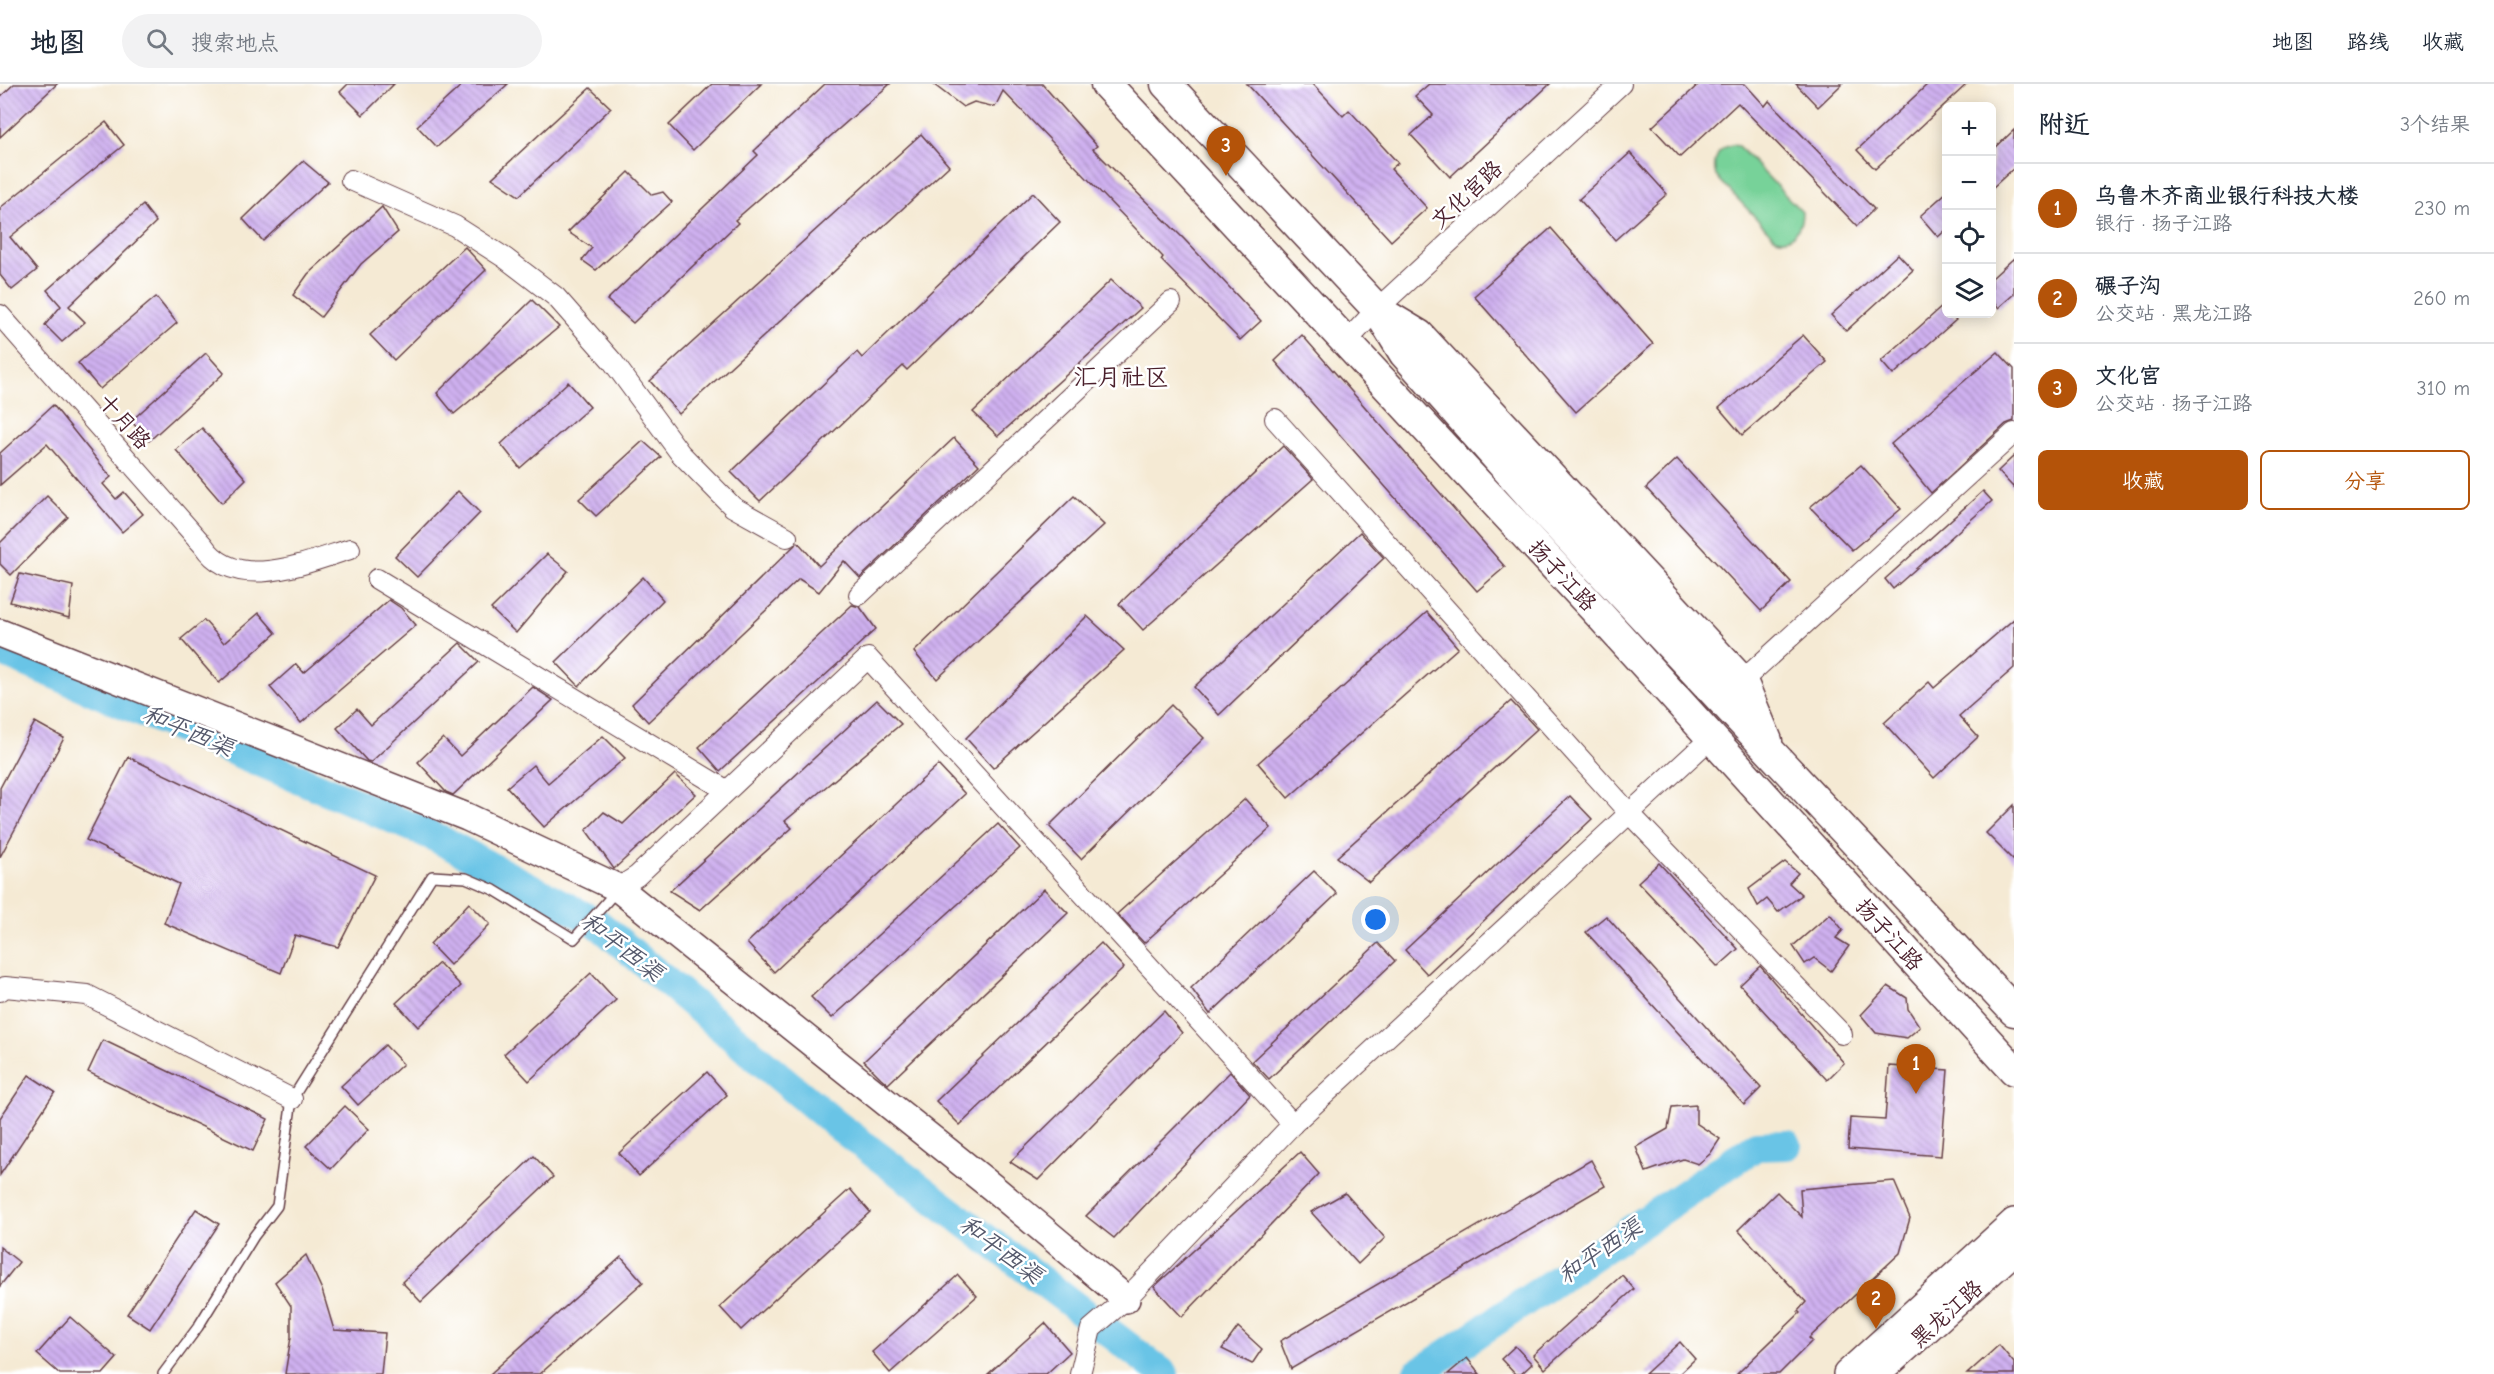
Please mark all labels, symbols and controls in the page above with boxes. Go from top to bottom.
search box [122,14,542,68]
icon: search [143,25,176,58]
text: 地图 [30,27,86,59]
text: 搜索地点 [191,30,279,56]
text: 地图 [2272,30,2314,54]
text: 路线 [2347,30,2389,54]
text: 收藏 [2422,30,2464,54]
map controls [1942,102,1996,318]
button: + [1942,102,1996,156]
text: 附近 [2038,110,2090,140]
text: 3个结果 [2400,113,2470,136]
pin: 3 [1206,126,1246,176]
street label: 文化宫路 [1426,155,1508,234]
button: − [1942,156,1996,210]
text: 乌鲁木齐商业银行科技大楼 [2095,183,2359,209]
text: 1 [2054,197,2061,220]
text: 230 m [2414,197,2470,220]
button: locate [1942,210,1996,264]
text: 银行 · 扬子江路 [2095,212,2232,235]
button: layers [1942,264,1996,318]
text: 碾子沟 [2095,273,2161,299]
text: 2 [2053,287,2062,310]
text: 260 m [2413,287,2470,310]
text: 公交站 · 黑龙江路 [2095,302,2252,325]
district label: 汇月社区 [1073,363,1169,391]
text: 文化宫 [2095,363,2161,389]
text: 3 [2053,377,2062,400]
text: 310 m [2417,377,2470,400]
street label: 十月路 [93,388,156,455]
text: 公交站 · 扬子江路 [2095,392,2252,415]
button: 收藏 [2038,450,2248,510]
button: 分享 [2260,450,2470,510]
street label: 扬子江路 [1523,535,1602,617]
water label: 和平西渠 [138,699,239,763]
street label: 扬子江路 [1850,893,1928,976]
your location [1361,905,1390,934]
water label: 和平西渠 [576,906,670,989]
pin: 1 [1896,1044,1936,1094]
water label: 和平西渠 [954,1210,1049,1291]
water label: 和平西渠 [1552,1211,1649,1289]
street label: 黑龙江路 [1905,1275,1988,1353]
pin: 2 [1856,1280,1896,1329]

